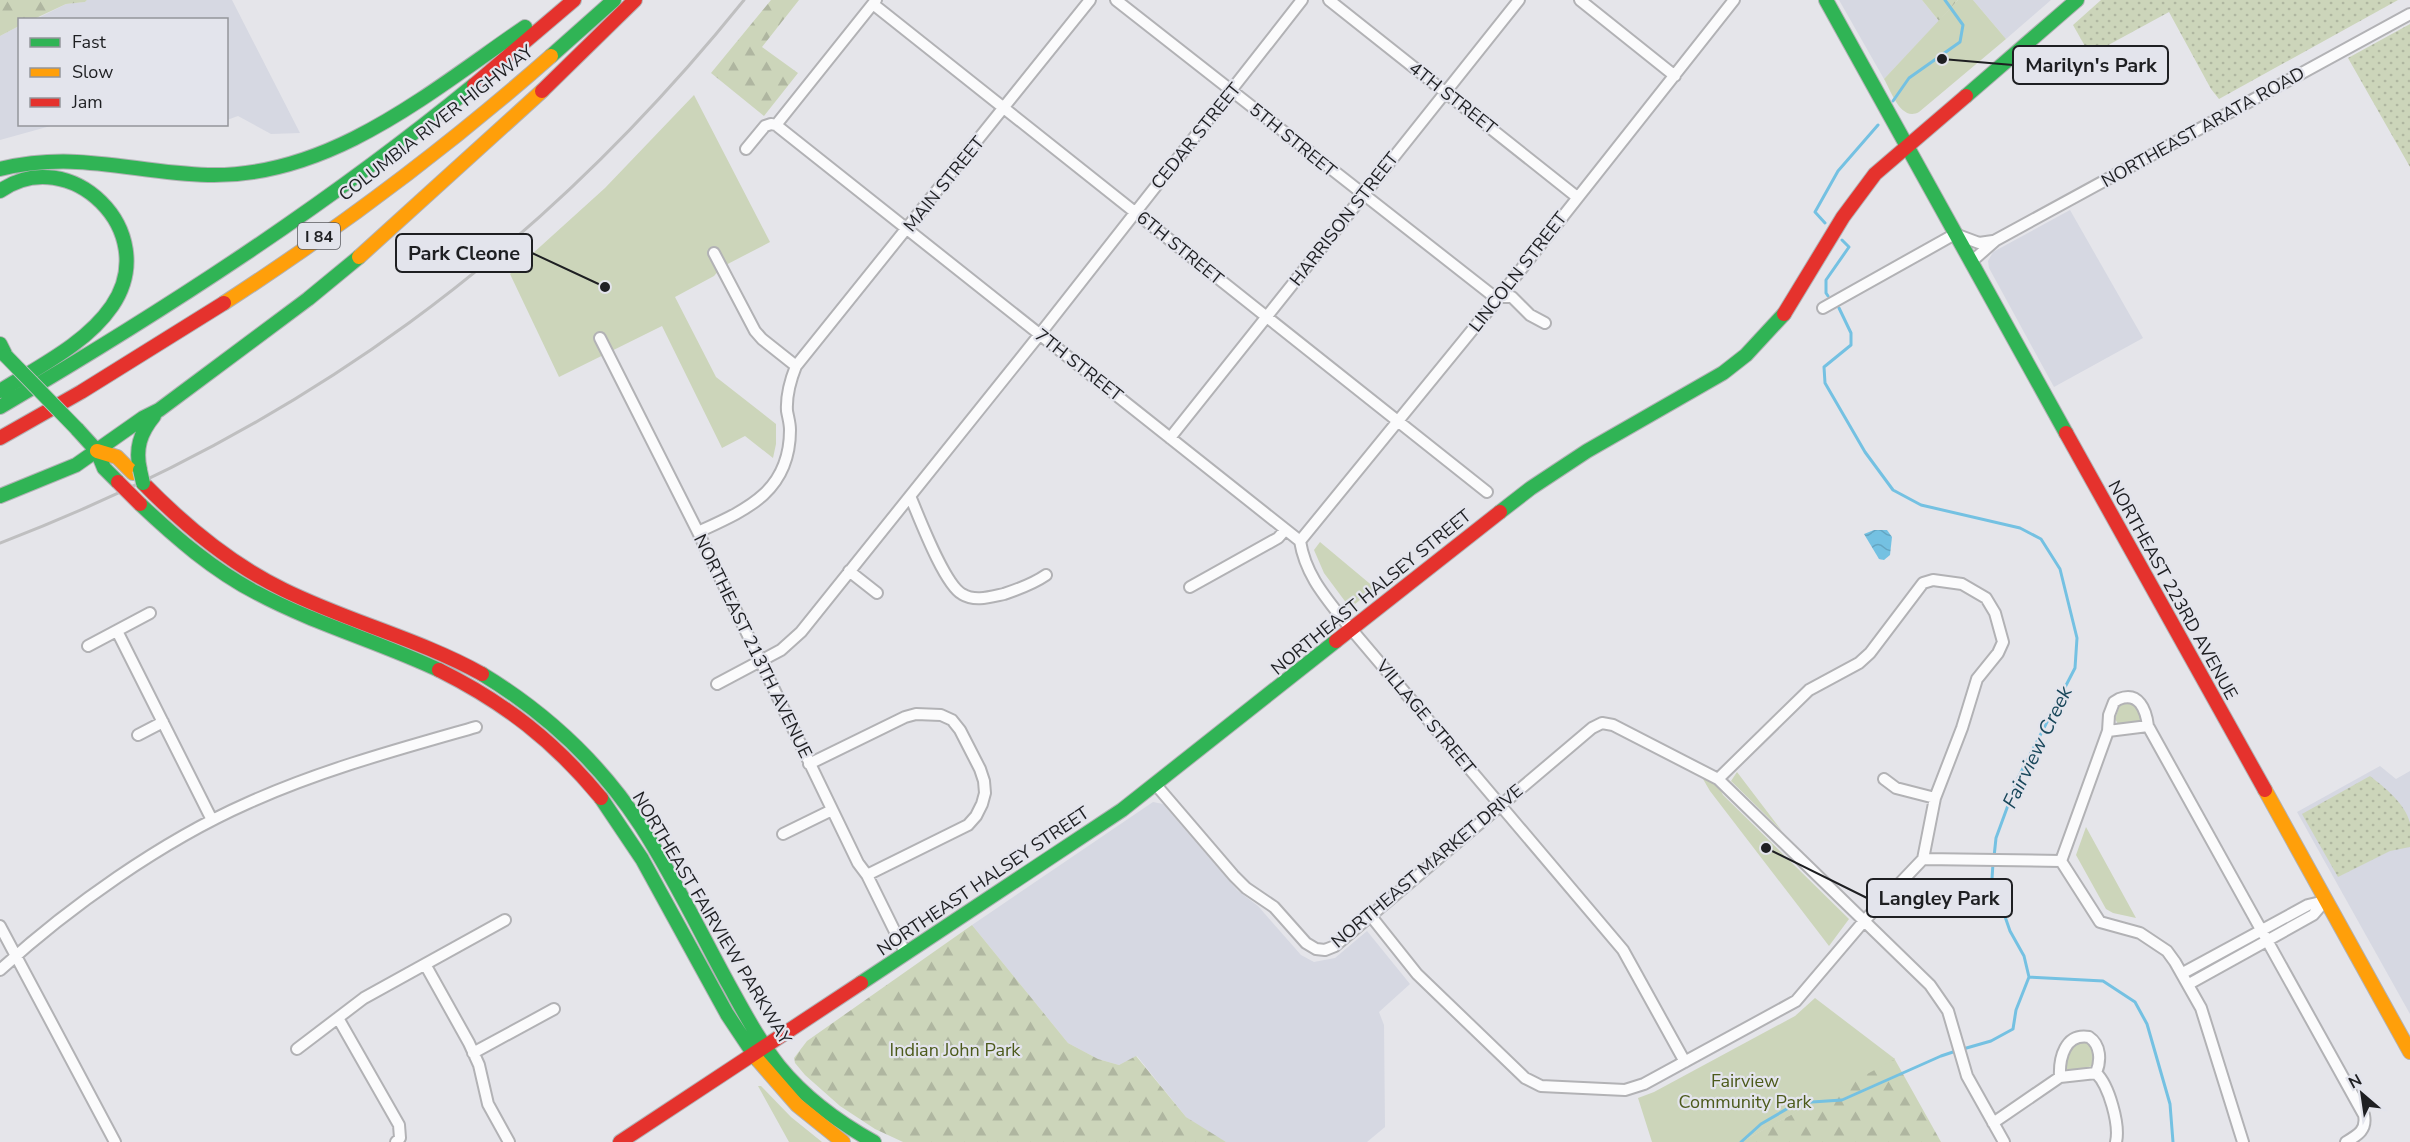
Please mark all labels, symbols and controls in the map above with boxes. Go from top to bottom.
legend [18,18,228,126]
text: Fast [72,30,107,54]
street label: COLUMBIA RIVER HIGHWAY [334,39,538,207]
callout: Marilyn's Park [2013,46,2168,84]
text: Marilyn's Park [2025,52,2158,79]
street label: 4TH STREET [1404,56,1502,140]
text: Slow [72,60,113,84]
street label: NORTHEAST ARATA ROAD [2097,61,2309,193]
street label: CEDAR STREET [1146,78,1247,194]
text: Jam [71,90,103,114]
street label: 5TH STREET [1245,98,1342,183]
street label: MAIN STREET [898,131,990,237]
street label: HARRISON STREET [1284,147,1404,291]
street label: 6TH STREET [1132,206,1229,291]
street label: LINCOLN STREET [1464,207,1573,337]
road number: I 84 [298,223,340,249]
callout: Park Cleone [396,234,532,272]
text: Park Cleone [408,240,520,267]
street label: 7TH STREET [1030,323,1128,407]
street label: NORTHEAST 223RD AVENUE [2103,476,2243,704]
street label: NORTHEAST HALSEY STREET [1266,504,1476,680]
street label: NORTHEAST 213TH AVENUE [688,530,818,762]
street label: VILLAGE STREET [1370,654,1481,779]
water label: Fairview Creek [1996,681,2079,813]
street label: NORTHEAST MARKET DRIVE [1326,779,1528,953]
street label: NORTHEAST FAIRVIEW PARKWAY [627,787,797,1049]
street label: NORTHEAST HALSEY STREET [872,801,1094,961]
callout: Langley Park [1867,879,2012,917]
text: Langley Park [1879,885,2001,912]
park label: Indian John Park [890,1038,1021,1062]
north arrow [2332,1064,2392,1124]
park label: Fairview Community Park [1678,1069,1813,1114]
text: N [2345,1069,2366,1094]

